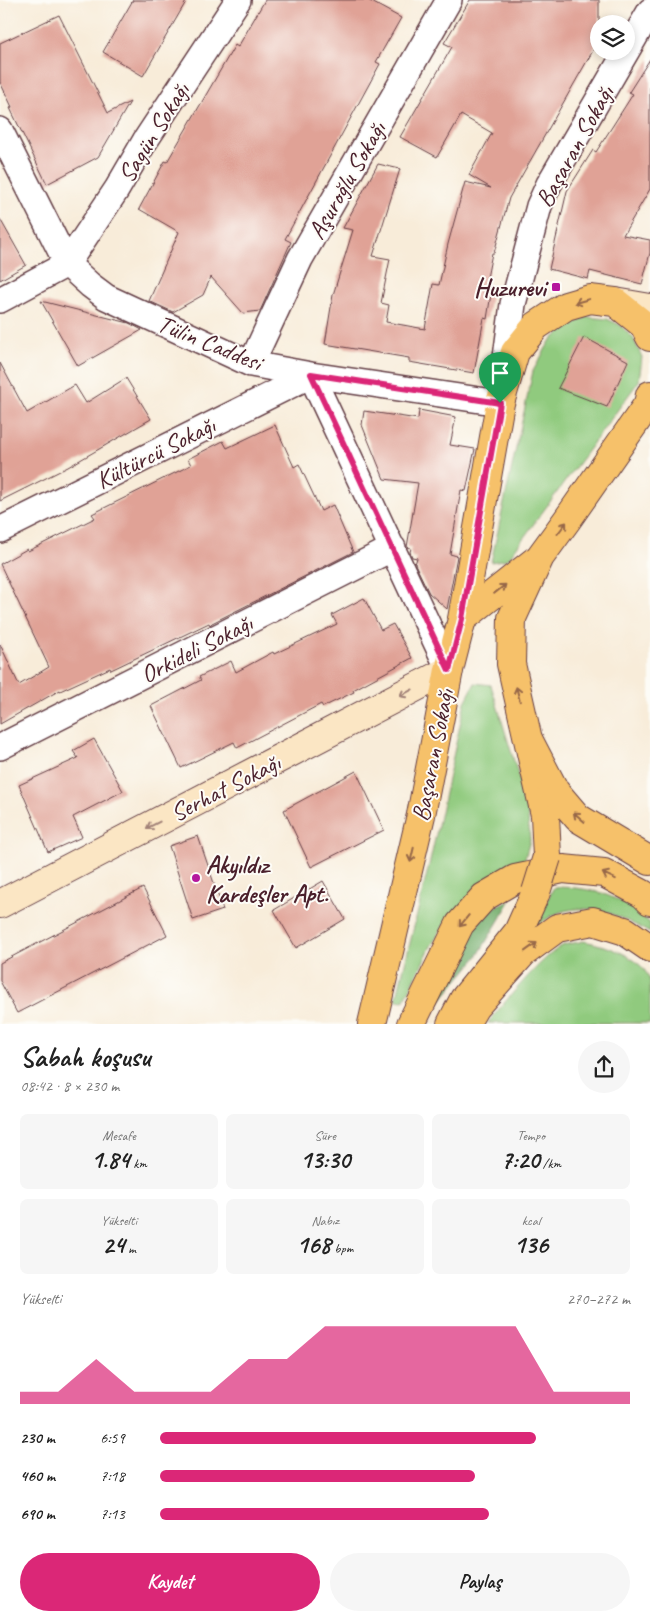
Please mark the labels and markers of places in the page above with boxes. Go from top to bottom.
place label: Huzurevi [474,272,549,304]
marker: Huzurevi [550,281,562,293]
pin [479,352,521,403]
place label: Akyıldız Kardeşler Apt. [206,849,329,910]
marker: Akyıldız Kardeşler Apt. [190,872,202,884]

